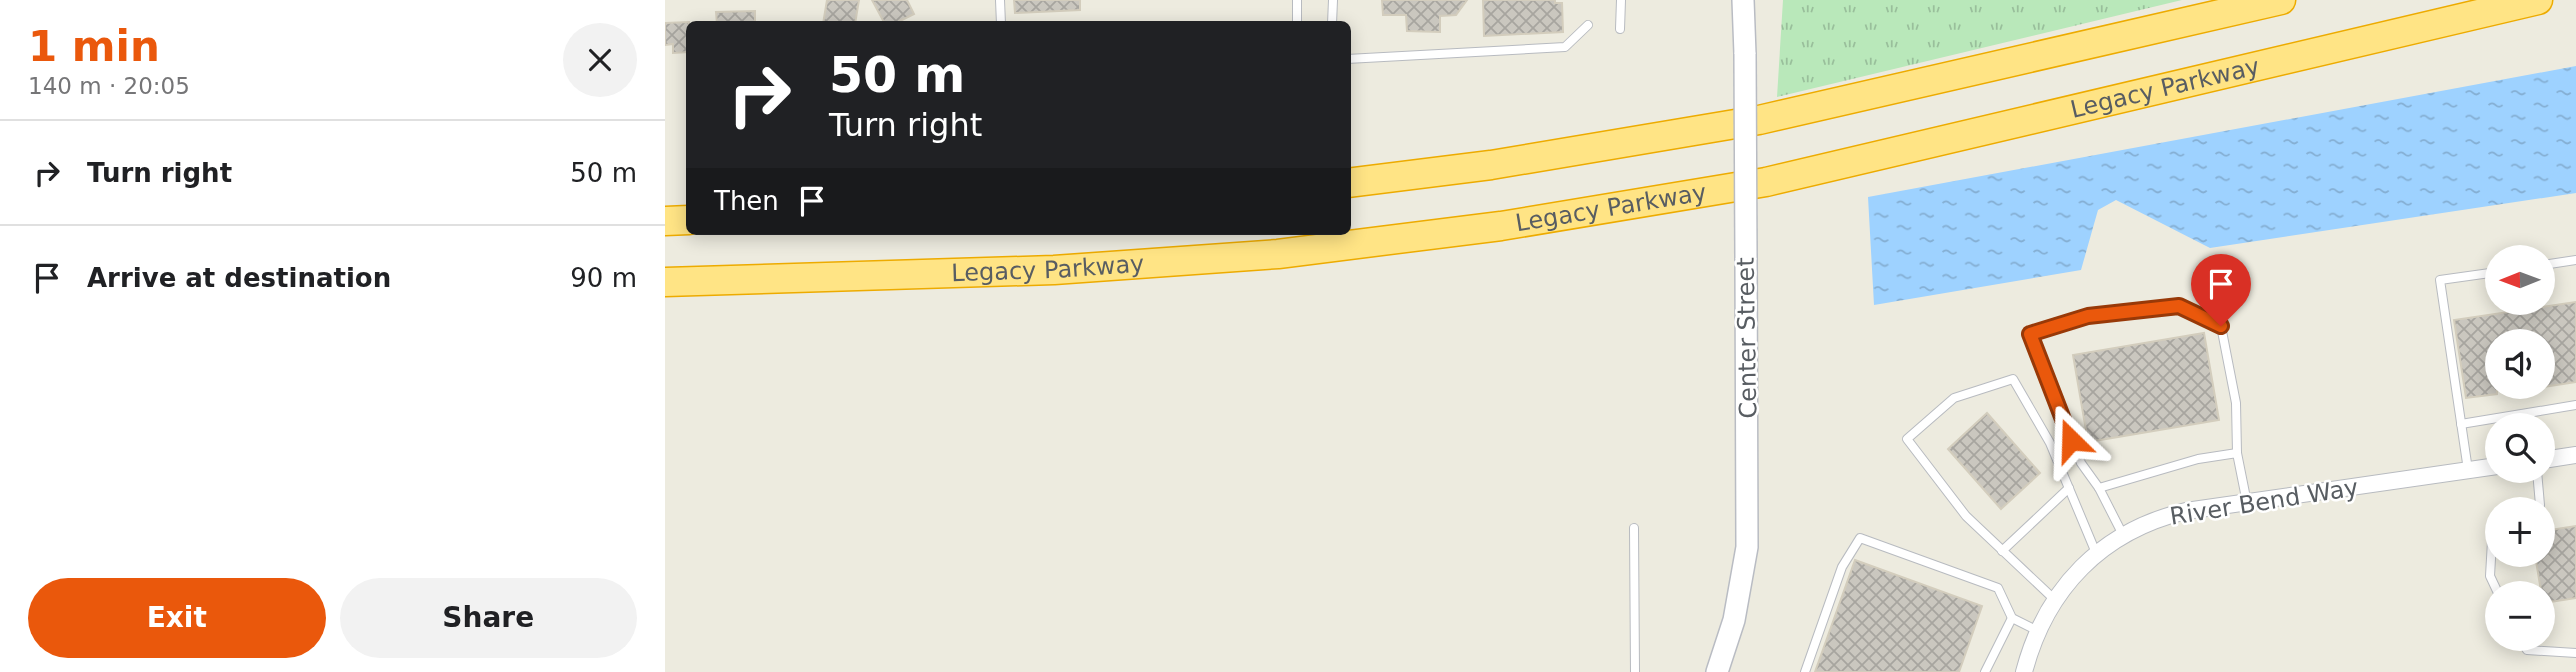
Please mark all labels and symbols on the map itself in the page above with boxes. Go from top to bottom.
street label: Legacy Parkway [2068,52,2262,124]
street label: Legacy Parkway [1513,178,1709,237]
north arrow [2485,245,2555,315]
street label: Legacy Parkway [951,250,1145,287]
pin [2191,254,2251,326]
street label: Center Street [1732,257,1762,419]
position arrow [2034,403,2108,477]
street label: River Bend Way [2168,473,2360,531]

